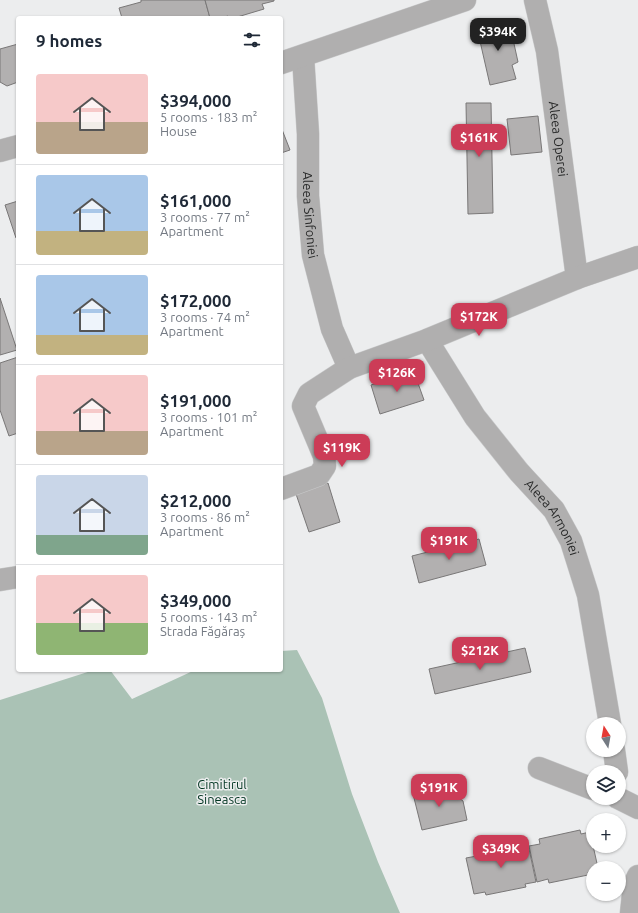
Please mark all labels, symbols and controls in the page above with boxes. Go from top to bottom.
pin: $394K [470,18,526,52]
text: $394K [479,24,517,38]
icon: filters [241,29,263,51]
text: 9 homes [36,31,102,50]
icon: home [68,90,116,138]
text: $394,000 [160,91,231,110]
street label: Aleea Operei [547,100,571,177]
text: 5 rooms · 183 m² [160,110,257,124]
text: House [160,124,197,138]
pin: $161K [451,124,507,158]
text: $161K [460,130,498,144]
street label: Aleea Sinfoniei [301,171,321,260]
icon: home [68,191,116,239]
text: $161,000 [160,191,231,210]
text: 3 rooms · 77 m² [160,210,250,224]
text: Apartment [160,224,224,238]
icon: home [68,291,116,339]
text: $172,000 [160,291,231,310]
pin: $172K [451,303,507,337]
text: $172K [460,309,498,323]
text: 3 rooms · 74 m² [160,310,250,324]
text: Apartment [160,324,224,338]
pin: $126K [369,359,425,393]
text: $126K [378,365,416,379]
icon: home [68,391,116,439]
text: $191,000 [160,391,231,410]
text: 3 rooms · 101 m² [160,410,257,424]
text: Apartment [160,424,224,438]
pin: $119K [314,434,370,468]
text: $119K [323,440,361,454]
street label: Aleea Armoniei [522,476,582,557]
icon: home [68,491,116,539]
text: $212,000 [160,491,231,510]
text: 3 rooms · 86 m² [160,510,250,524]
text: Apartment [160,524,224,538]
pin: $191K [421,527,477,561]
text: $191K [430,533,468,547]
icon: home [68,591,116,639]
text: $349,000 [160,591,231,610]
text: 5 rooms · 143 m² [160,610,257,624]
text: Strada Făgăraș [160,624,245,638]
pin: $212K [452,637,508,671]
text: $212K [461,643,499,657]
north arrow [586,717,626,757]
map controls [586,717,626,901]
button: layers [586,765,626,805]
pin: $191K [411,774,467,808]
park label: Cimitirul Sineasca [197,777,247,806]
text: $191K [420,780,458,794]
button: + [586,813,626,853]
pin: $349K [473,835,529,869]
text: $349K [482,841,520,855]
button: − [586,861,626,901]

